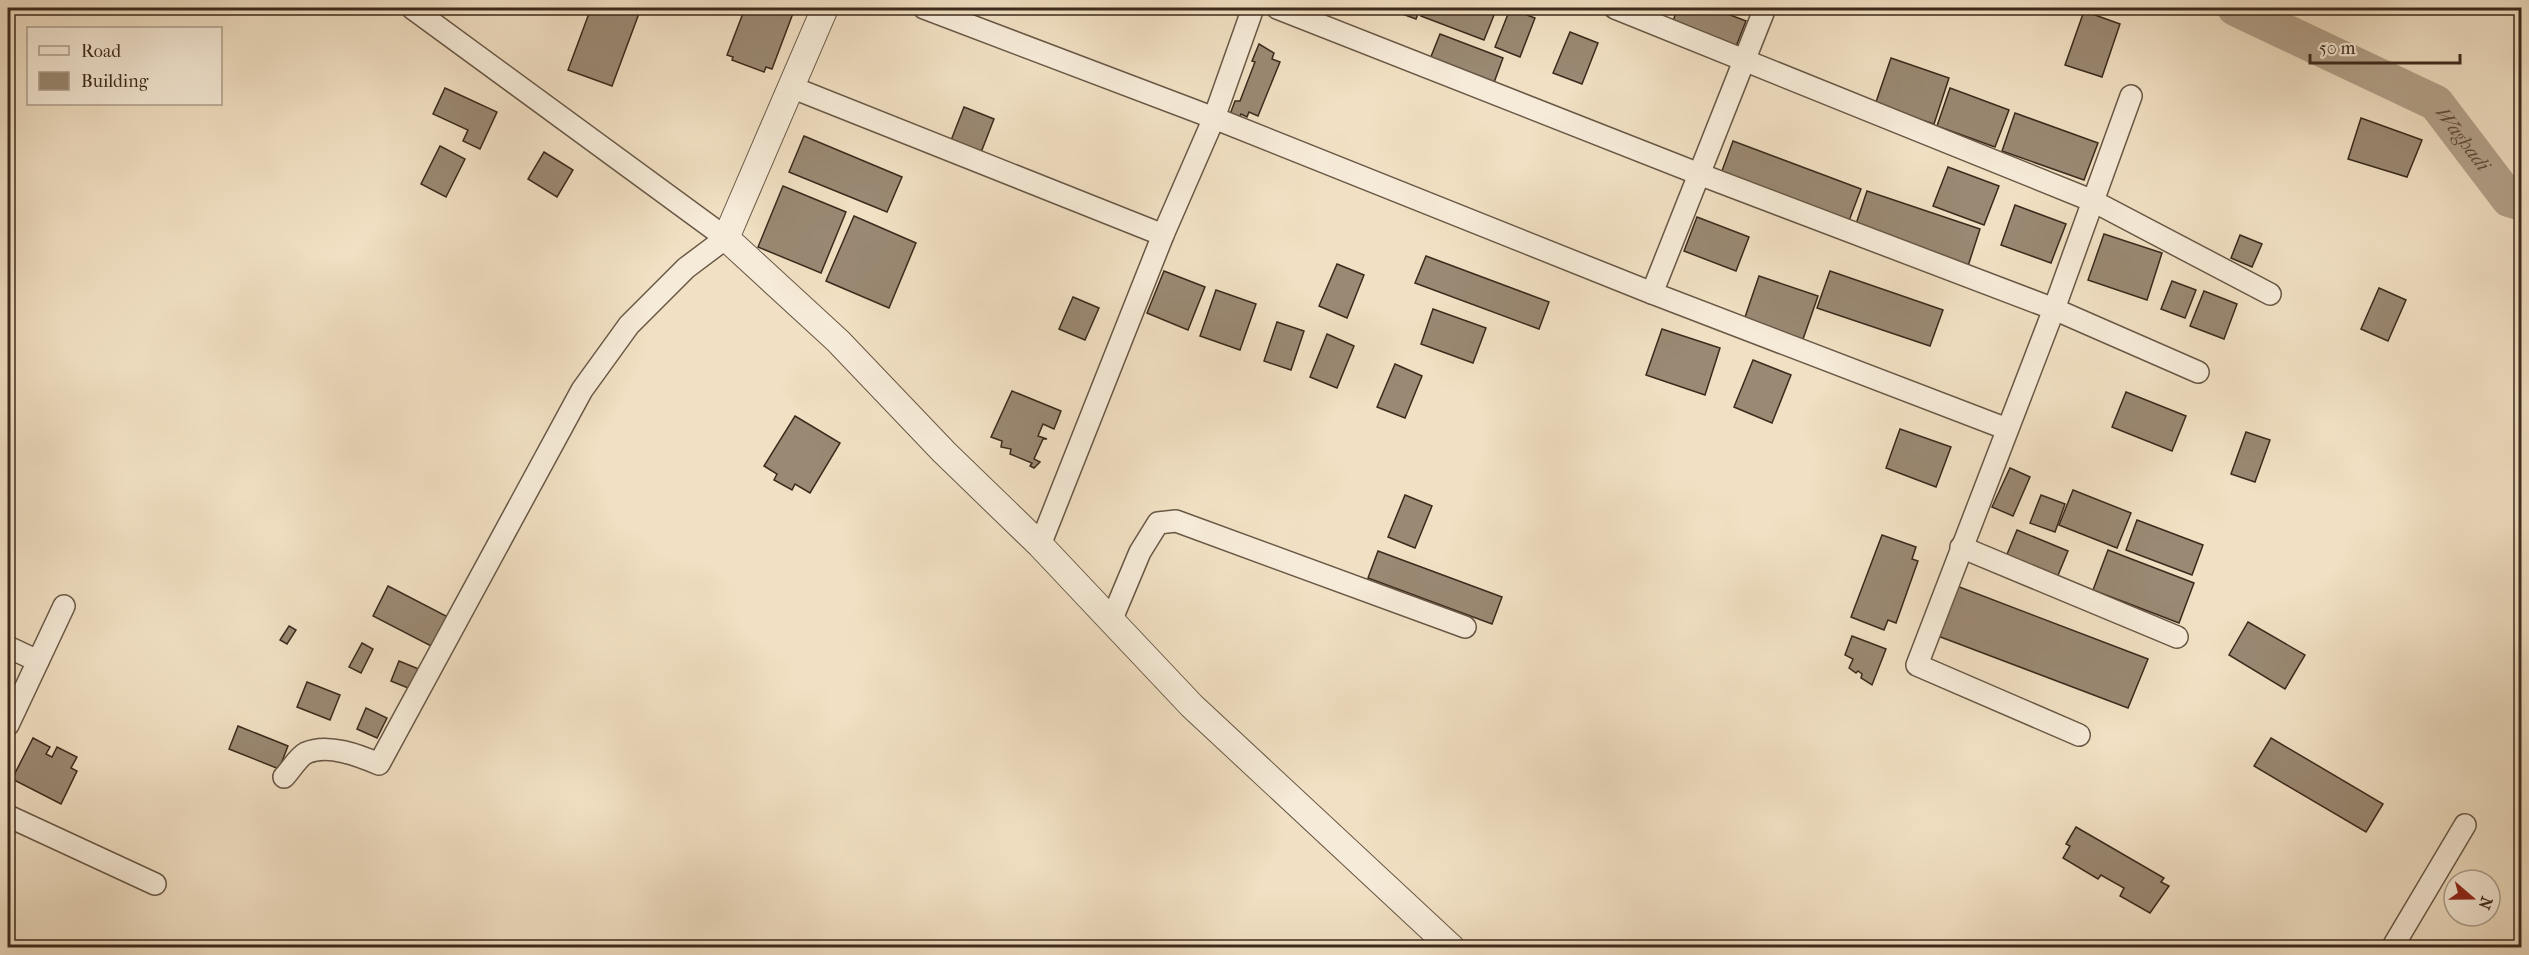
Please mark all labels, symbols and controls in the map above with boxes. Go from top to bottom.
legend [27,27,222,105]
scale bar [2310,27,2460,65]
text: 50 m [2319,38,2356,59]
text: Road [81,41,121,62]
text: Building [81,71,149,92]
water label: Waghadi [2431,102,2495,177]
north arrow [2442,868,2502,928]
text: N [2474,894,2497,913]

